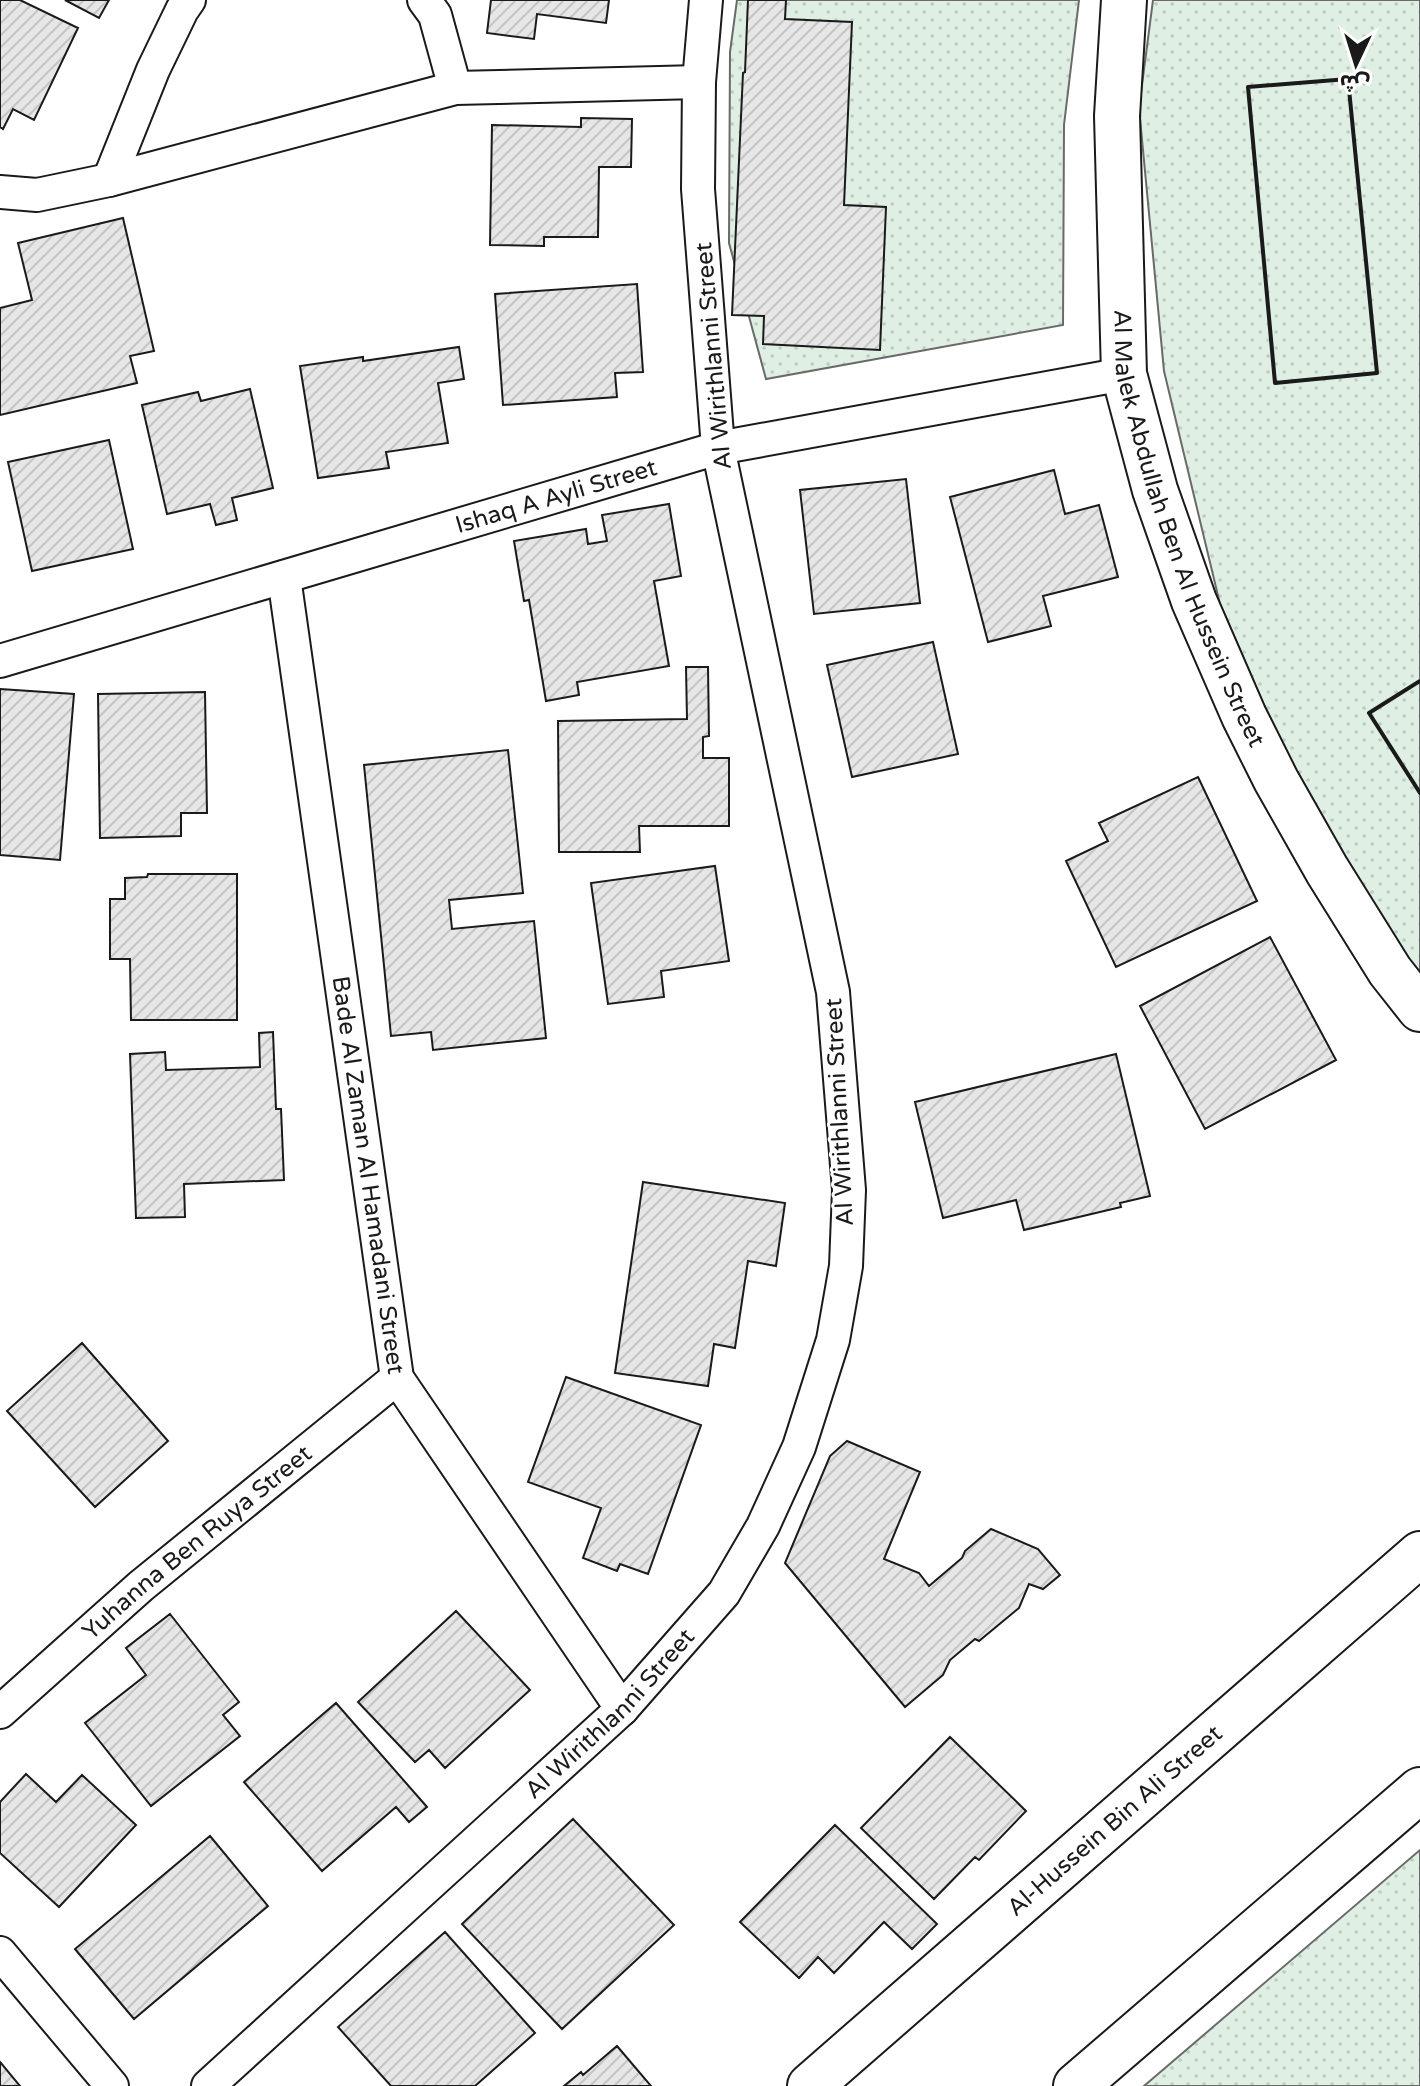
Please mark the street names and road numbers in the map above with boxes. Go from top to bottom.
street label: Al Wirithlanni Street [689,241,738,471]
street label: Al Malek Abdullah Ben Al Hussein Street [1107,309,1271,752]
street label: Ishaq A Ayli Street [452,453,660,540]
street label: Bade Al Zaman Al Hamadani Street [325,974,410,1376]
street label: Al Wirithlanni Street [819,997,860,1227]
street label: Yuhanna Ben Ruya Street [77,1439,318,1646]
street label: Al Wirithlanni Street [519,1623,701,1805]
street label: Al-Hussein Bin Ali Street [1001,1719,1228,1922]

